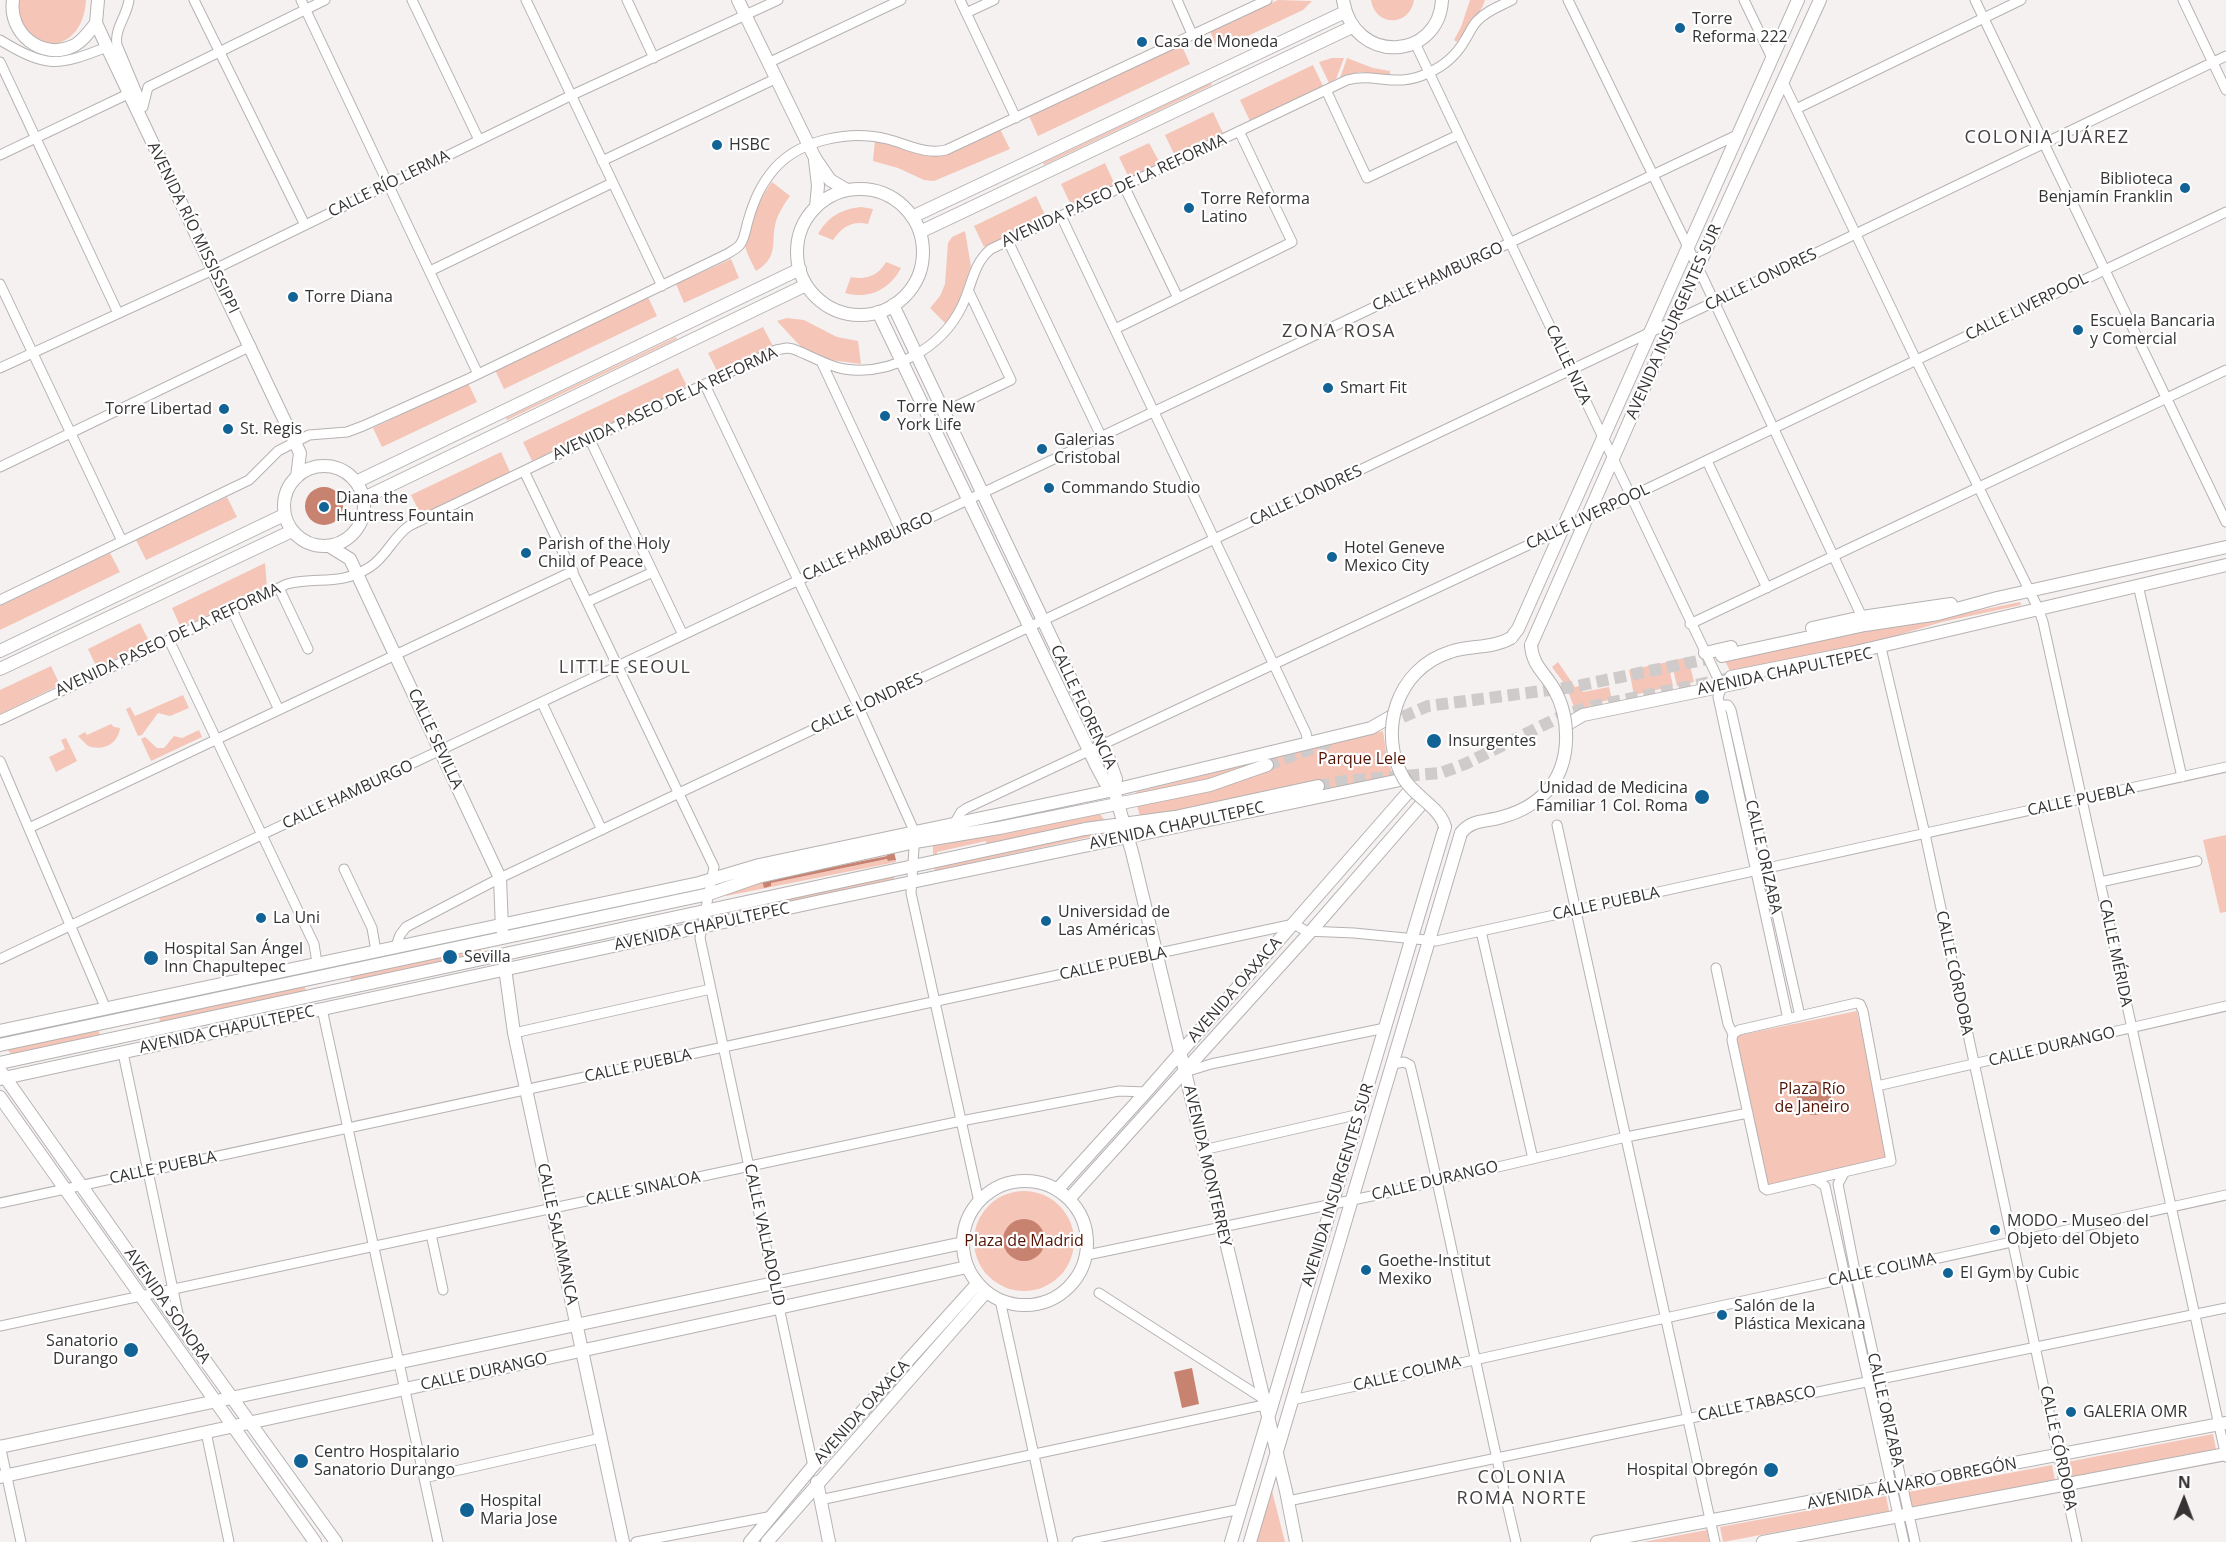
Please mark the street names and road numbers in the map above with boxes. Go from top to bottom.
street label: AVENIDA PASEO DE LA REFORMA [998,130,1230,252]
street label: AVENIDA RÍO MISSISSIPPI [143,139,243,317]
street label: CALLE RÍO LERMA [325,146,453,222]
street label: AVENIDA INSURGENTES SUR [1622,222,1726,422]
street label: CALLE HAMBURGO [1370,238,1506,316]
street label: CALLE LONDRES [1702,245,1820,315]
street label: CALLE LIVERPOOL [1963,269,2091,345]
street label: CALLE NIZA [1541,322,1595,408]
street label: AVENIDA PASEO DE LA REFORMA [549,343,781,465]
street label: CALLE LONDRES [1247,462,1365,530]
street label: CALLE LIVERPOOL [1523,480,1653,554]
street label: CALLE HAMBURGO [800,508,936,586]
street label: AVENIDA PASEO DE LA REFORMA [52,579,284,701]
street label: CALLE FLORENCIA [1046,642,1120,772]
street label: AVENIDA CHAPULTEPEC [1696,644,1874,700]
street label: CALLE LONDRES [808,670,926,738]
street label: CALLE SEVILLA [403,686,467,792]
street label: CALLE HAMBURGO [280,756,416,834]
street label: CALLE PUEBLA [2026,779,2136,821]
street label: AVENIDA CHAPULTEPEC [1088,798,1266,854]
street label: CALLE ORIZABA [1741,798,1785,916]
street label: CALLE PUEBLA [1551,883,1661,925]
street label: CALLE MÉRIDA [2094,898,2136,1008]
street label: AVENIDA CHAPULTEPEC [613,899,791,955]
street label: CALLE CÓRDOBA [1931,909,1977,1037]
street label: AVENIDA OAXACA [1184,933,1286,1047]
street label: CALLE PUEBLA [1058,943,1168,985]
street label: AVENIDA CHAPULTEPEC [138,1002,316,1058]
street label: CALLE DURANGO [1987,1023,2117,1071]
street label: CALLE PUEBLA [583,1045,693,1087]
street label: AVENIDA INSURGENTES SUR [1298,1081,1378,1289]
street label: AVENIDA MONTERREY [1179,1083,1235,1249]
street label: CALLE PUEBLA [108,1147,218,1189]
street label: CALLE DURANGO [1370,1157,1500,1205]
street label: CALLE SALAMANCA [533,1162,581,1306]
street label: CALLE VALLADOLID [740,1162,788,1308]
street label: CALLE SINALOA [584,1168,702,1210]
street label: AVENIDA SONORA [120,1245,214,1367]
street label: CALLE COLIMA [1826,1249,1938,1291]
street label: CALLE DURANGO [419,1349,549,1395]
street label: CALLE ORIZABA [1863,1351,1907,1469]
street label: CALLE COLIMA [1351,1352,1463,1396]
street label: AVENIDA OAXACA [810,1356,914,1468]
street label: CALLE TABASCO [1696,1382,1818,1426]
street label: CALLE CÓRDOBA [2035,1384,2081,1512]
street label: AVENIDA ÁLVARO OBREGÓN [1806,1454,2018,1514]

